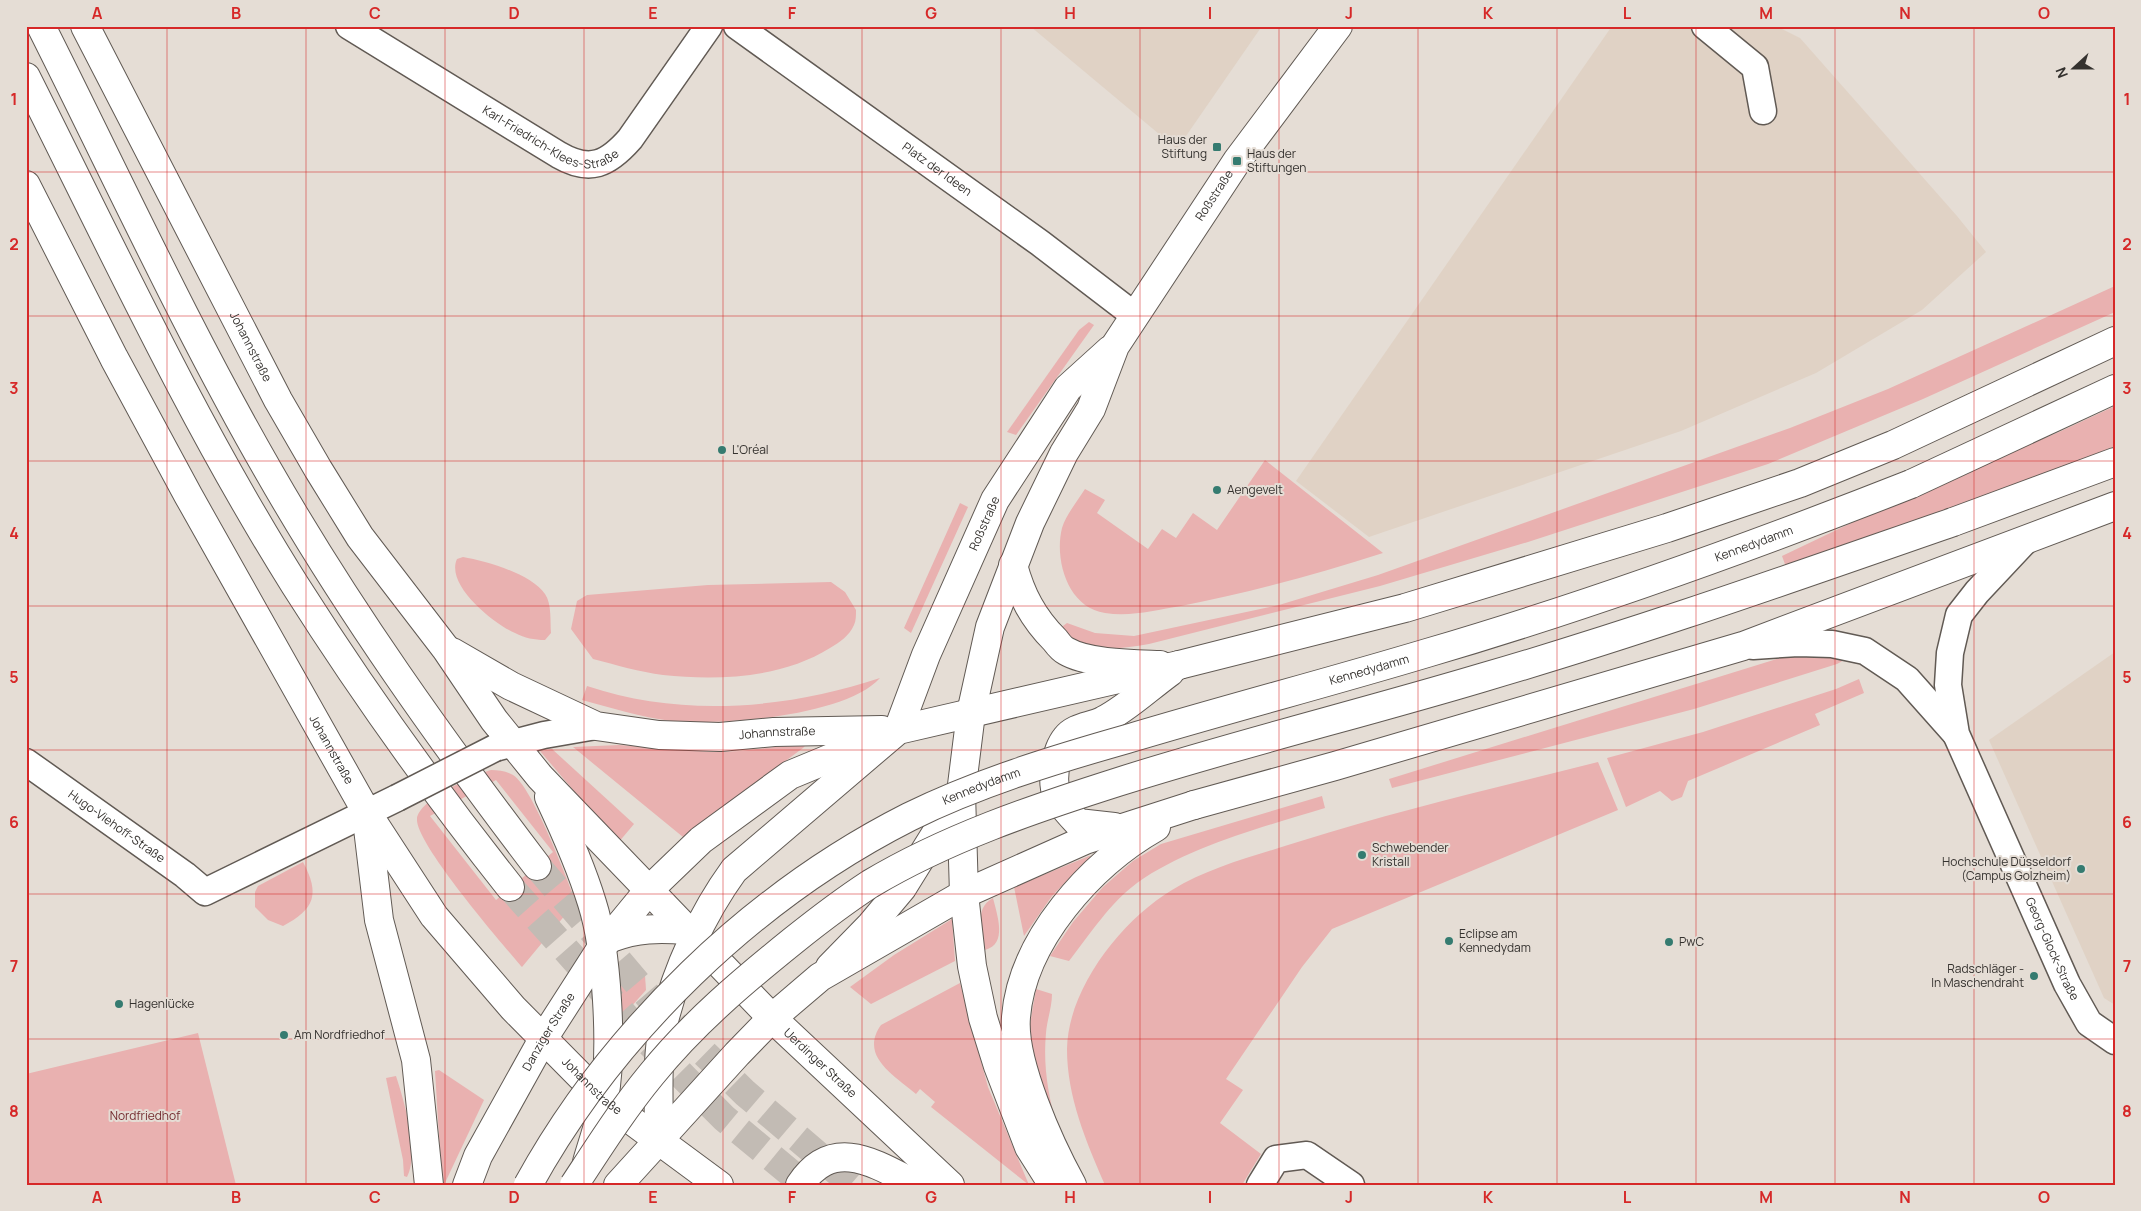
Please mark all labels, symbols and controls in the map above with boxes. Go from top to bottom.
text: A [92,2,103,24]
text: B [231,2,241,24]
text: C [369,2,381,24]
text: D [508,2,520,24]
text: E [648,2,658,24]
text: F [788,2,797,24]
text: G [925,2,937,24]
text: H [1064,2,1076,24]
text: I [1208,2,1212,24]
text: J [1345,2,1353,24]
text: K [1483,2,1494,24]
text: L [1623,2,1632,24]
text: M [1759,2,1773,24]
text: N [1899,2,1911,24]
text: O [2038,2,2050,24]
north arrow [2048,42,2098,92]
text: N [2051,65,2072,81]
text: 1 [10,88,18,110]
text: 1 [2123,88,2131,110]
street label: Karl-Friedrich-Klees-Straße [480,101,622,173]
place label: Haus der Stiftung [1158,131,1208,162]
street label: Platz der Ideen [899,138,976,200]
marker: Haus der Stiftung [1211,141,1223,153]
place label: Haus der Stiftungen [1247,145,1306,176]
marker: Haus der Stiftungen [1231,155,1243,167]
street label: Roßstraße [1191,166,1237,224]
text: 2 [9,233,19,255]
text: 2 [2122,233,2132,255]
street label: Johannstraße [226,309,276,385]
text: 3 [9,377,19,399]
text: 3 [2122,377,2132,399]
place label: L'Oréal [732,441,769,458]
marker: L'Oréal [716,444,728,456]
place label: Aengevelt [1227,481,1283,498]
marker: Aengevelt [1211,484,1223,496]
street label: Roßstraße [965,493,1004,553]
street label: Kennedydamm [1712,521,1795,566]
text: 4 [9,522,19,544]
text: 4 [2122,522,2132,544]
street label: Kennedydamm [1327,650,1411,689]
text: 5 [9,666,19,688]
text: 5 [2122,666,2132,688]
street label: Johannstraße [306,712,358,787]
street label: Johannstraße [738,722,816,743]
street label: Kennedydamm [940,763,1022,809]
street label: Hugo-Viehoff-Straße [65,786,169,866]
text: 6 [9,811,19,833]
text: 6 [2122,811,2132,833]
place label: Schwebender Kristall [1372,839,1449,870]
marker: Schwebender Kristall [1356,849,1368,861]
place label: Hochschule Düsseldorf (Campus Golzheim) [1942,853,2072,884]
marker: Hochschule Düsseldorf (Campus Golzheim) [2075,863,2087,875]
street label: Georg-Glock-Straße [2022,894,2084,1003]
place label: Eclipse am Kennedydam [1459,925,1531,956]
place label: PwC [1679,933,1704,950]
marker: Eclipse am Kennedydam [1443,935,1455,947]
marker: PwC [1663,936,1675,948]
text: 7 [10,955,18,977]
text: 7 [2123,955,2131,977]
place label: Radschläger - In Maschendraht [1931,960,2024,991]
marker: Radschläger - In Maschendraht [2028,970,2040,982]
street label: Danziger Straße [518,989,579,1074]
place label: Hagenlücke [129,995,194,1012]
marker: Hagenlücke [113,998,125,1010]
street label: Uerdinger Straße [780,1024,861,1101]
place label: Am Nordfriedhof [294,1026,386,1043]
marker: Am Nordfriedhof [278,1029,290,1041]
street label: Johannstraße [558,1053,626,1118]
text: 8 [9,1100,19,1122]
text: 8 [2122,1100,2132,1122]
park label: Nordfriedhof [110,1107,181,1124]
text: A [92,1186,103,1208]
text: B [231,1186,241,1208]
text: C [369,1186,381,1208]
text: D [508,1186,520,1208]
text: E [648,1186,658,1208]
text: F [788,1186,797,1208]
text: G [925,1186,937,1208]
text: H [1064,1186,1076,1208]
text: I [1208,1186,1212,1208]
text: J [1345,1186,1353,1208]
text: K [1483,1186,1494,1208]
text: L [1623,1186,1632,1208]
text: M [1759,1186,1773,1208]
text: N [1899,1186,1911,1208]
text: O [2038,1186,2050,1208]

